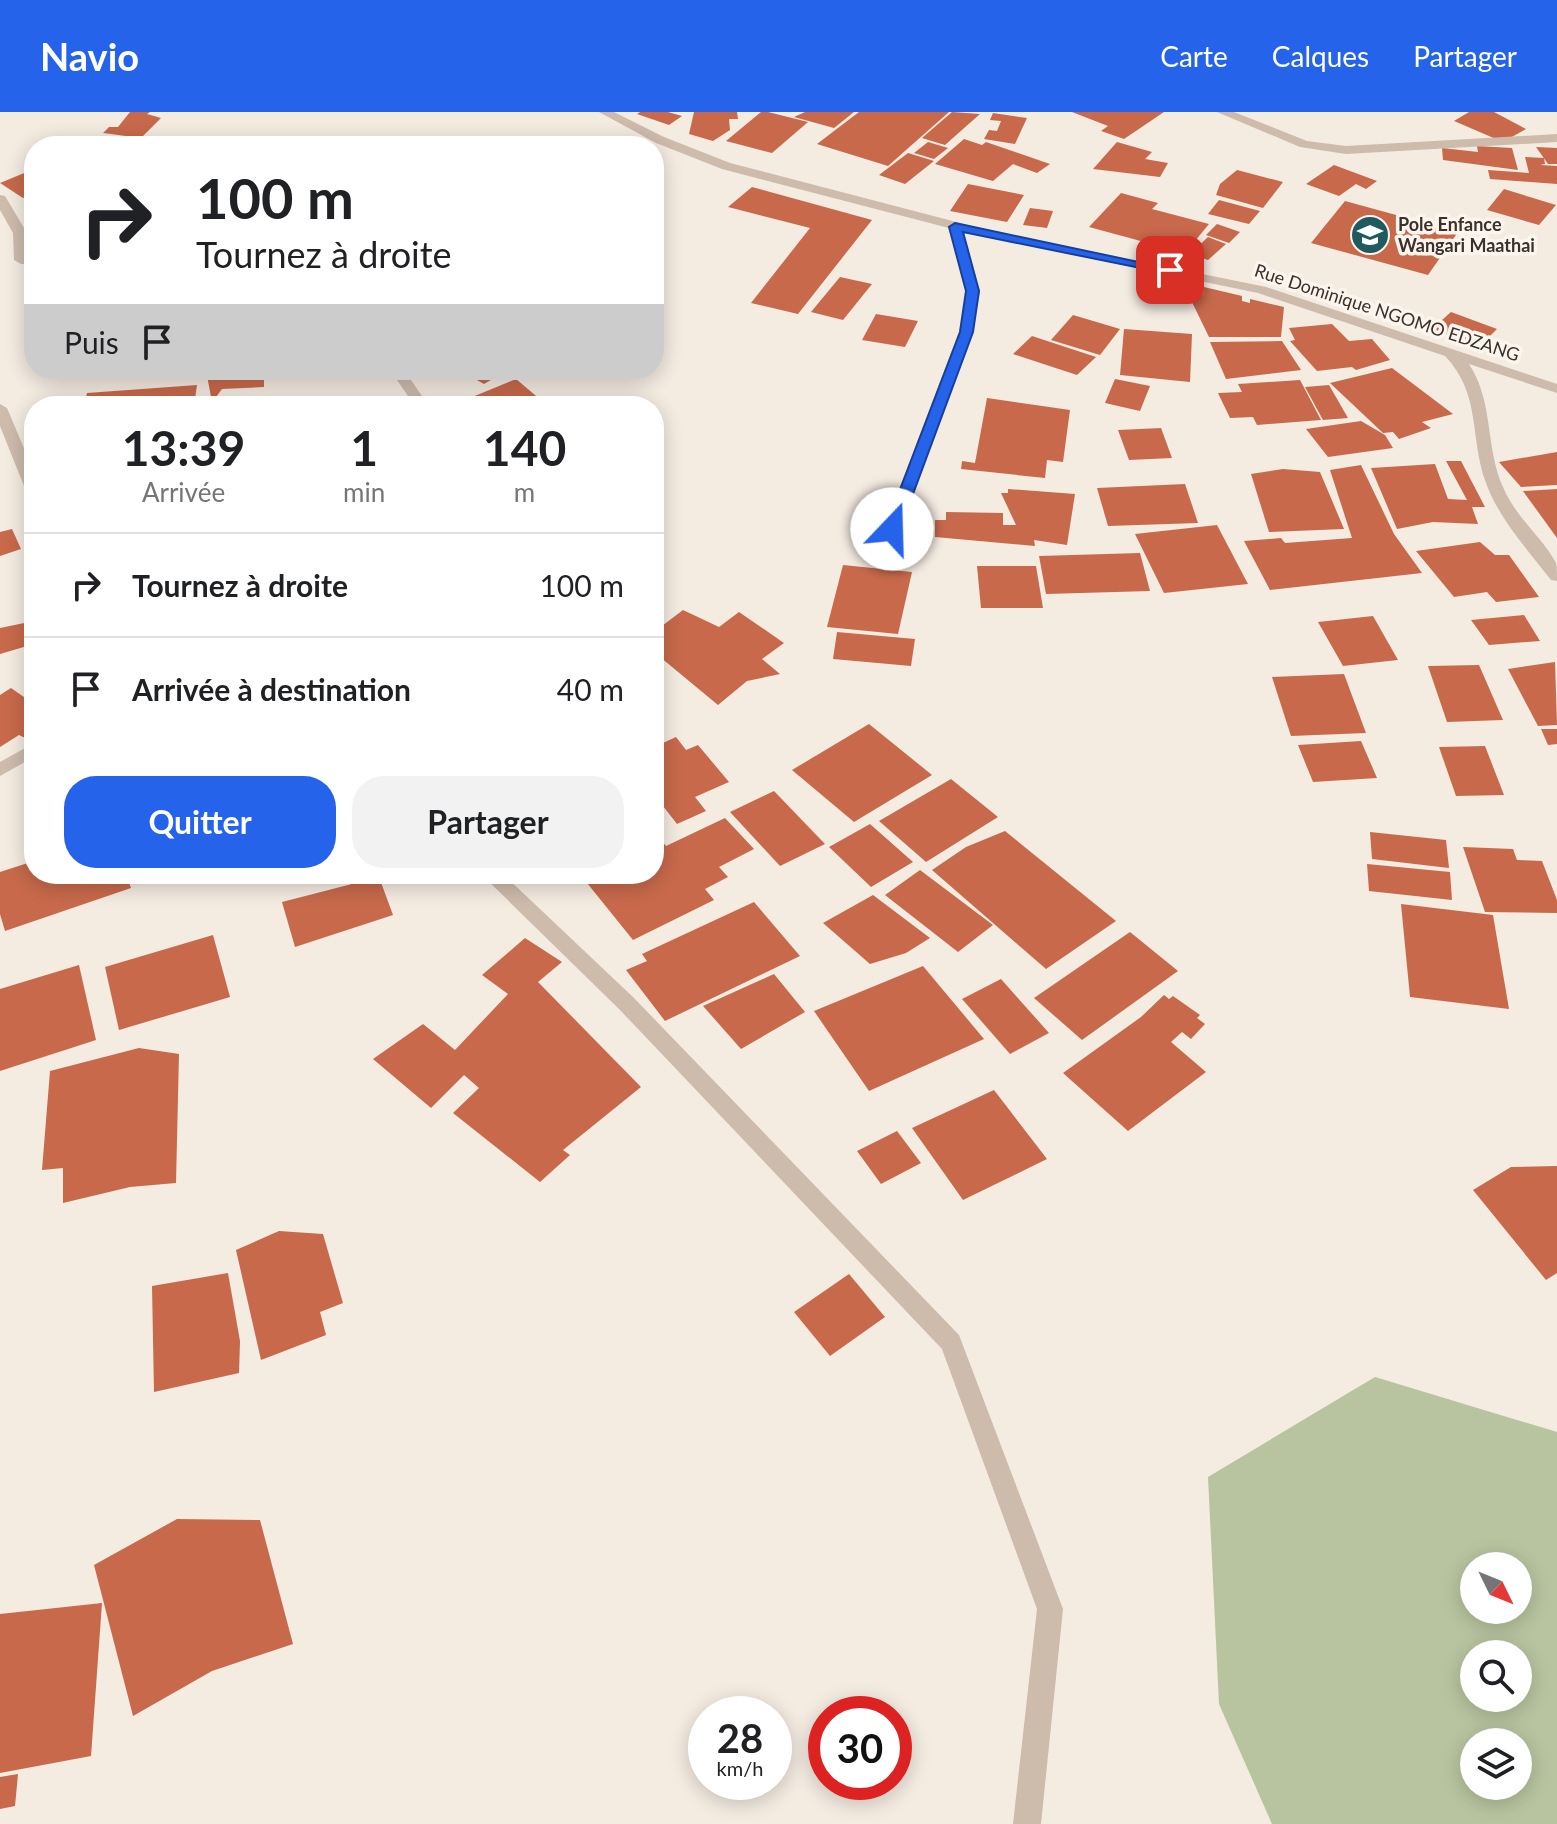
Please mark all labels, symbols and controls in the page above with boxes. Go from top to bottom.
text: Navio [40,33,139,79]
text: Carte [1160,39,1228,73]
text: Calques [1272,39,1369,73]
text: Partager [1413,39,1517,73]
text: 100 m [196,164,354,231]
icon: right [64,168,168,272]
place label: Pole Enfance Wangari Maathai [1398,213,1535,256]
school or university icon: Pole Enfance Wangari Maathai [1349,214,1391,256]
text: Tournez à droite [196,232,452,276]
pin [1136,236,1204,304]
icon: arrive [1148,248,1192,292]
street label: Rue Dominique NGOMO EDZANG [1252,259,1523,365]
icon: arrive [135,320,179,364]
text: Puis [64,324,119,360]
text: 13:39 [122,419,245,476]
text: 1 [350,419,378,476]
text: 140 [483,419,566,476]
text: Arrivée [142,476,225,508]
text: min [343,476,385,508]
text: m [514,476,535,508]
position arrow [850,487,934,571]
icon: right [64,563,108,607]
text: Tournez à droite [132,567,348,603]
text: 100 m [539,567,624,603]
icon: arrive [64,667,108,711]
text: Arrivée à destination [132,671,411,707]
text: 40 m [557,671,624,707]
button: Quitter [64,776,336,868]
button: Partager [352,776,624,868]
north arrow [1460,1552,1532,1624]
map controls [1460,1552,1532,1800]
button: search [1460,1640,1532,1712]
speed limit sign: 30 [808,1696,912,1800]
text: 28 [717,1714,763,1762]
button: layers [1460,1728,1532,1800]
text: km/h [717,1756,763,1780]

